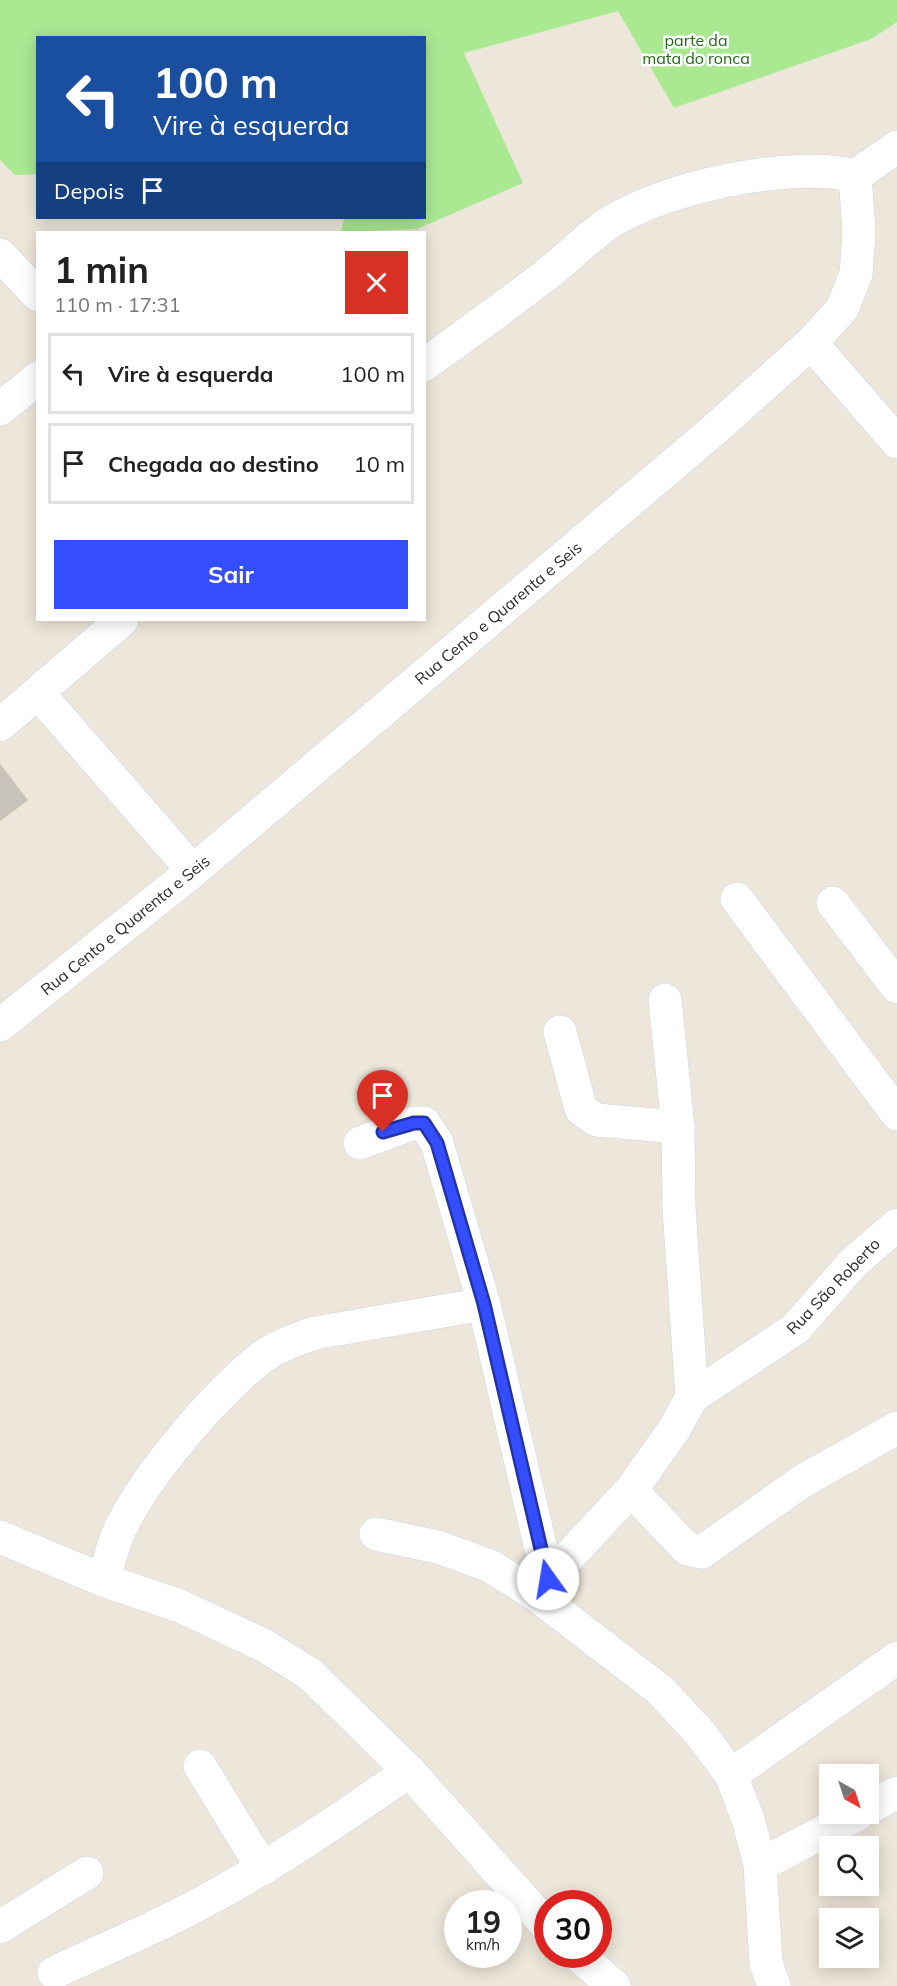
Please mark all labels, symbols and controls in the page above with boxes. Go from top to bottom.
park label: parte da mata do ronca [642,30,750,68]
text: 100 m [153,56,278,109]
icon: left [54,60,132,138]
text: Vire à esquerda [153,108,349,142]
icon: arrive [136,174,169,207]
text: Depois [54,177,124,205]
text: 1 min [54,247,149,292]
button: close [345,251,408,314]
text: 110 m · 17:31 [54,292,180,317]
icon: left [57,357,90,390]
text: Vire à esquerda [108,360,273,388]
text: 100 m [340,360,405,388]
icon: arrive [57,447,90,480]
text: Chegada ao destino [108,450,319,478]
text: 10 m [354,450,405,478]
street label: Rua Cento e Quarenta e Seis [410,537,586,689]
button: Sair [54,540,408,609]
street label: Rua Cento e Quarenta e Seis [36,851,214,999]
pin [357,1070,408,1132]
icon: arrive [366,1079,399,1112]
street label: Rua São Roberto [782,1234,884,1338]
position arrow [516,1547,580,1611]
north arrow [819,1764,879,1824]
map controls [819,1764,879,1968]
button: search [819,1836,879,1896]
speed limit sign: 30 [534,1890,612,1968]
text: 19 [465,1903,501,1941]
button: layers [819,1908,879,1968]
text: km/h [466,1935,500,1954]

